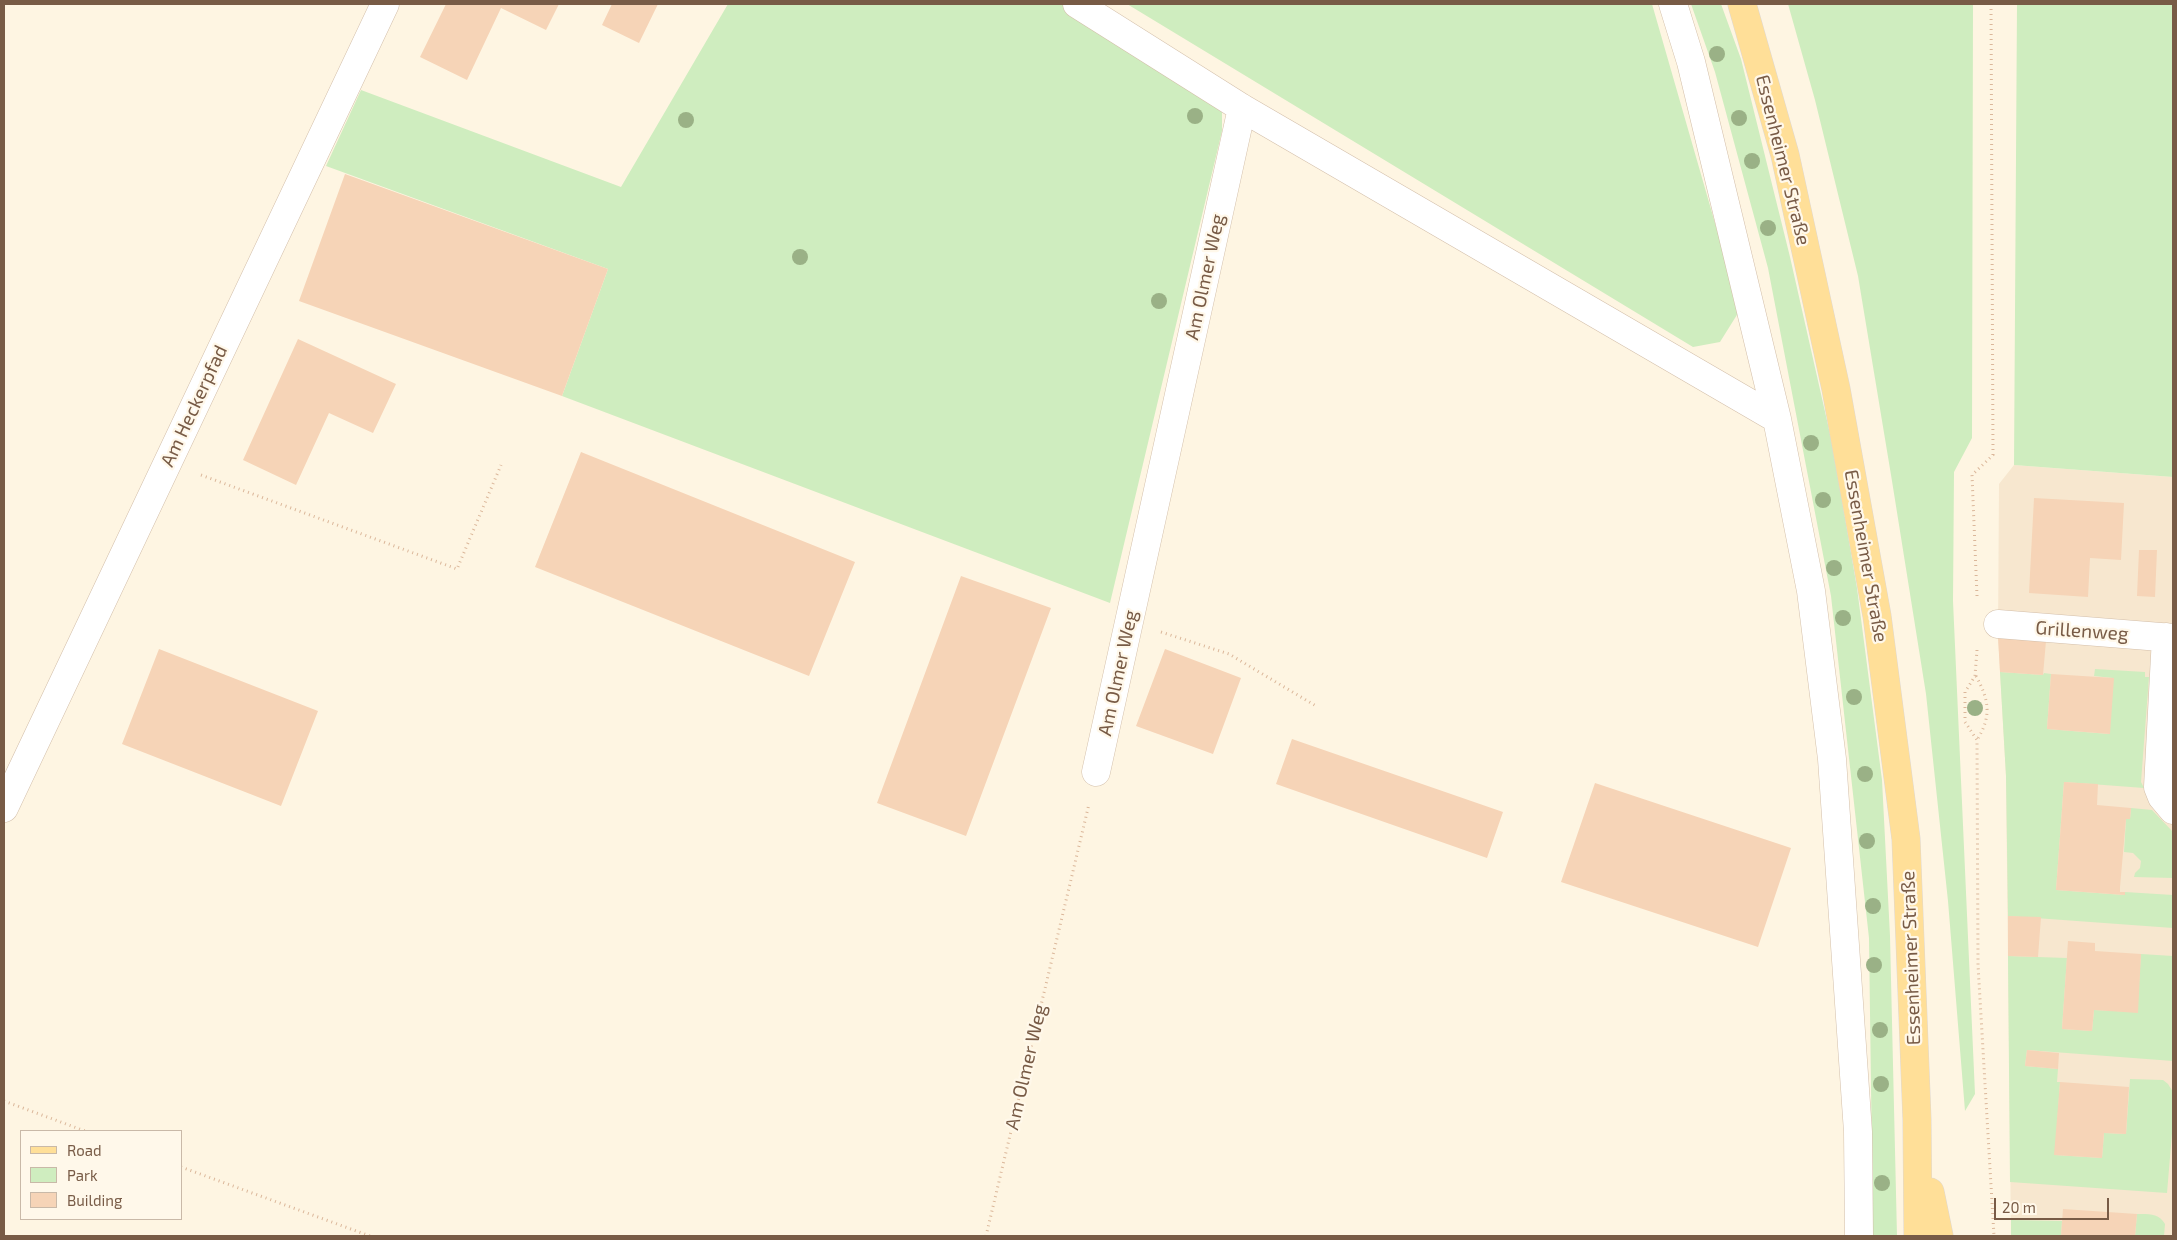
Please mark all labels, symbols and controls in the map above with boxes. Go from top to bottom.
street label: Essenheimer Straße [1751,72,1815,248]
street label: Am Olmer Weg [1181,212,1229,342]
street label: Am Heckerpfad [156,342,232,470]
street label: Essenheimer Straße [1840,468,1892,644]
street label: Am Olmer Weg [1094,608,1142,738]
street label: Grillenweg [2035,616,2129,646]
street label: Essenheimer Straße [1897,870,1925,1046]
street label: Am Olmer Weg [1000,1002,1052,1132]
legend [20,1130,182,1220]
text: Road [67,1141,102,1159]
text: Park [67,1166,98,1184]
scale bar [1997,1188,2112,1220]
text: Building [67,1191,122,1209]
text: 20 m [2002,1198,2036,1216]

